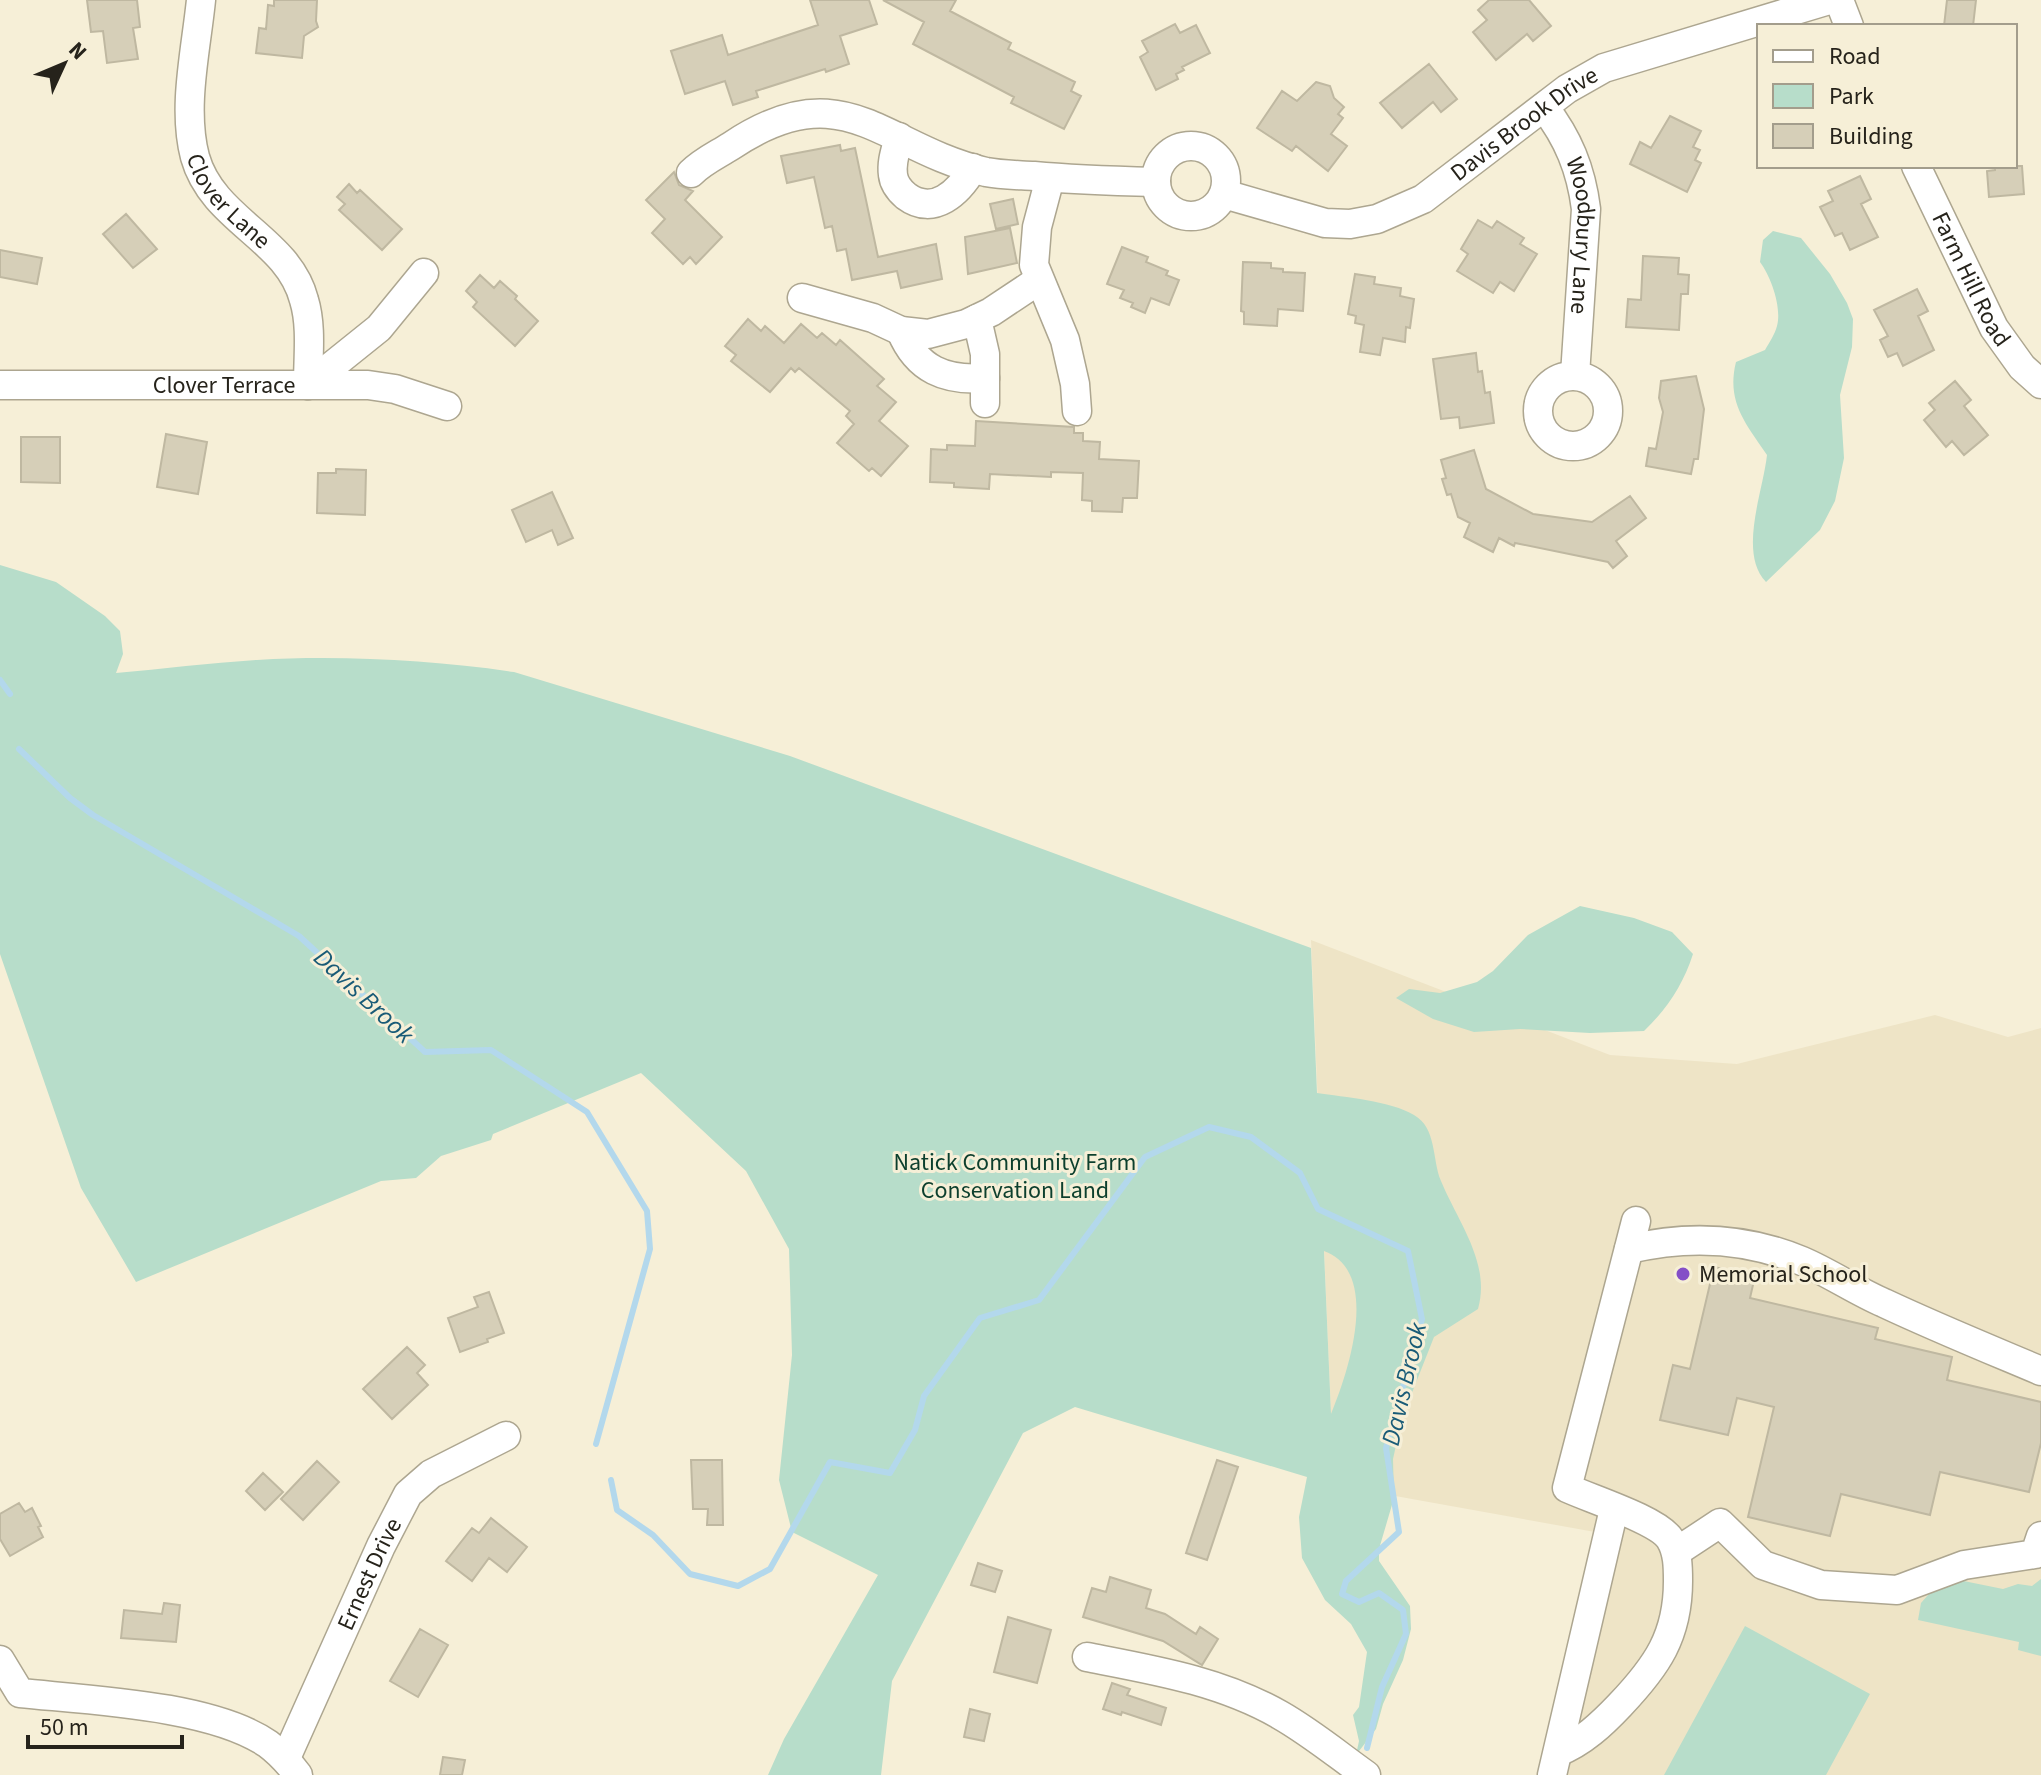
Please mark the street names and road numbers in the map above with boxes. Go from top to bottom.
street label: Davis Brook Drive [1443,57,1604,190]
street label: Clover Lane [177,149,279,257]
street label: Woodbury Lane [1557,152,1604,315]
street label: Farm Hill Road [1923,206,2020,354]
street label: Clover Terrace [153,368,295,403]
street label: Ernest Drive [328,1511,410,1636]

